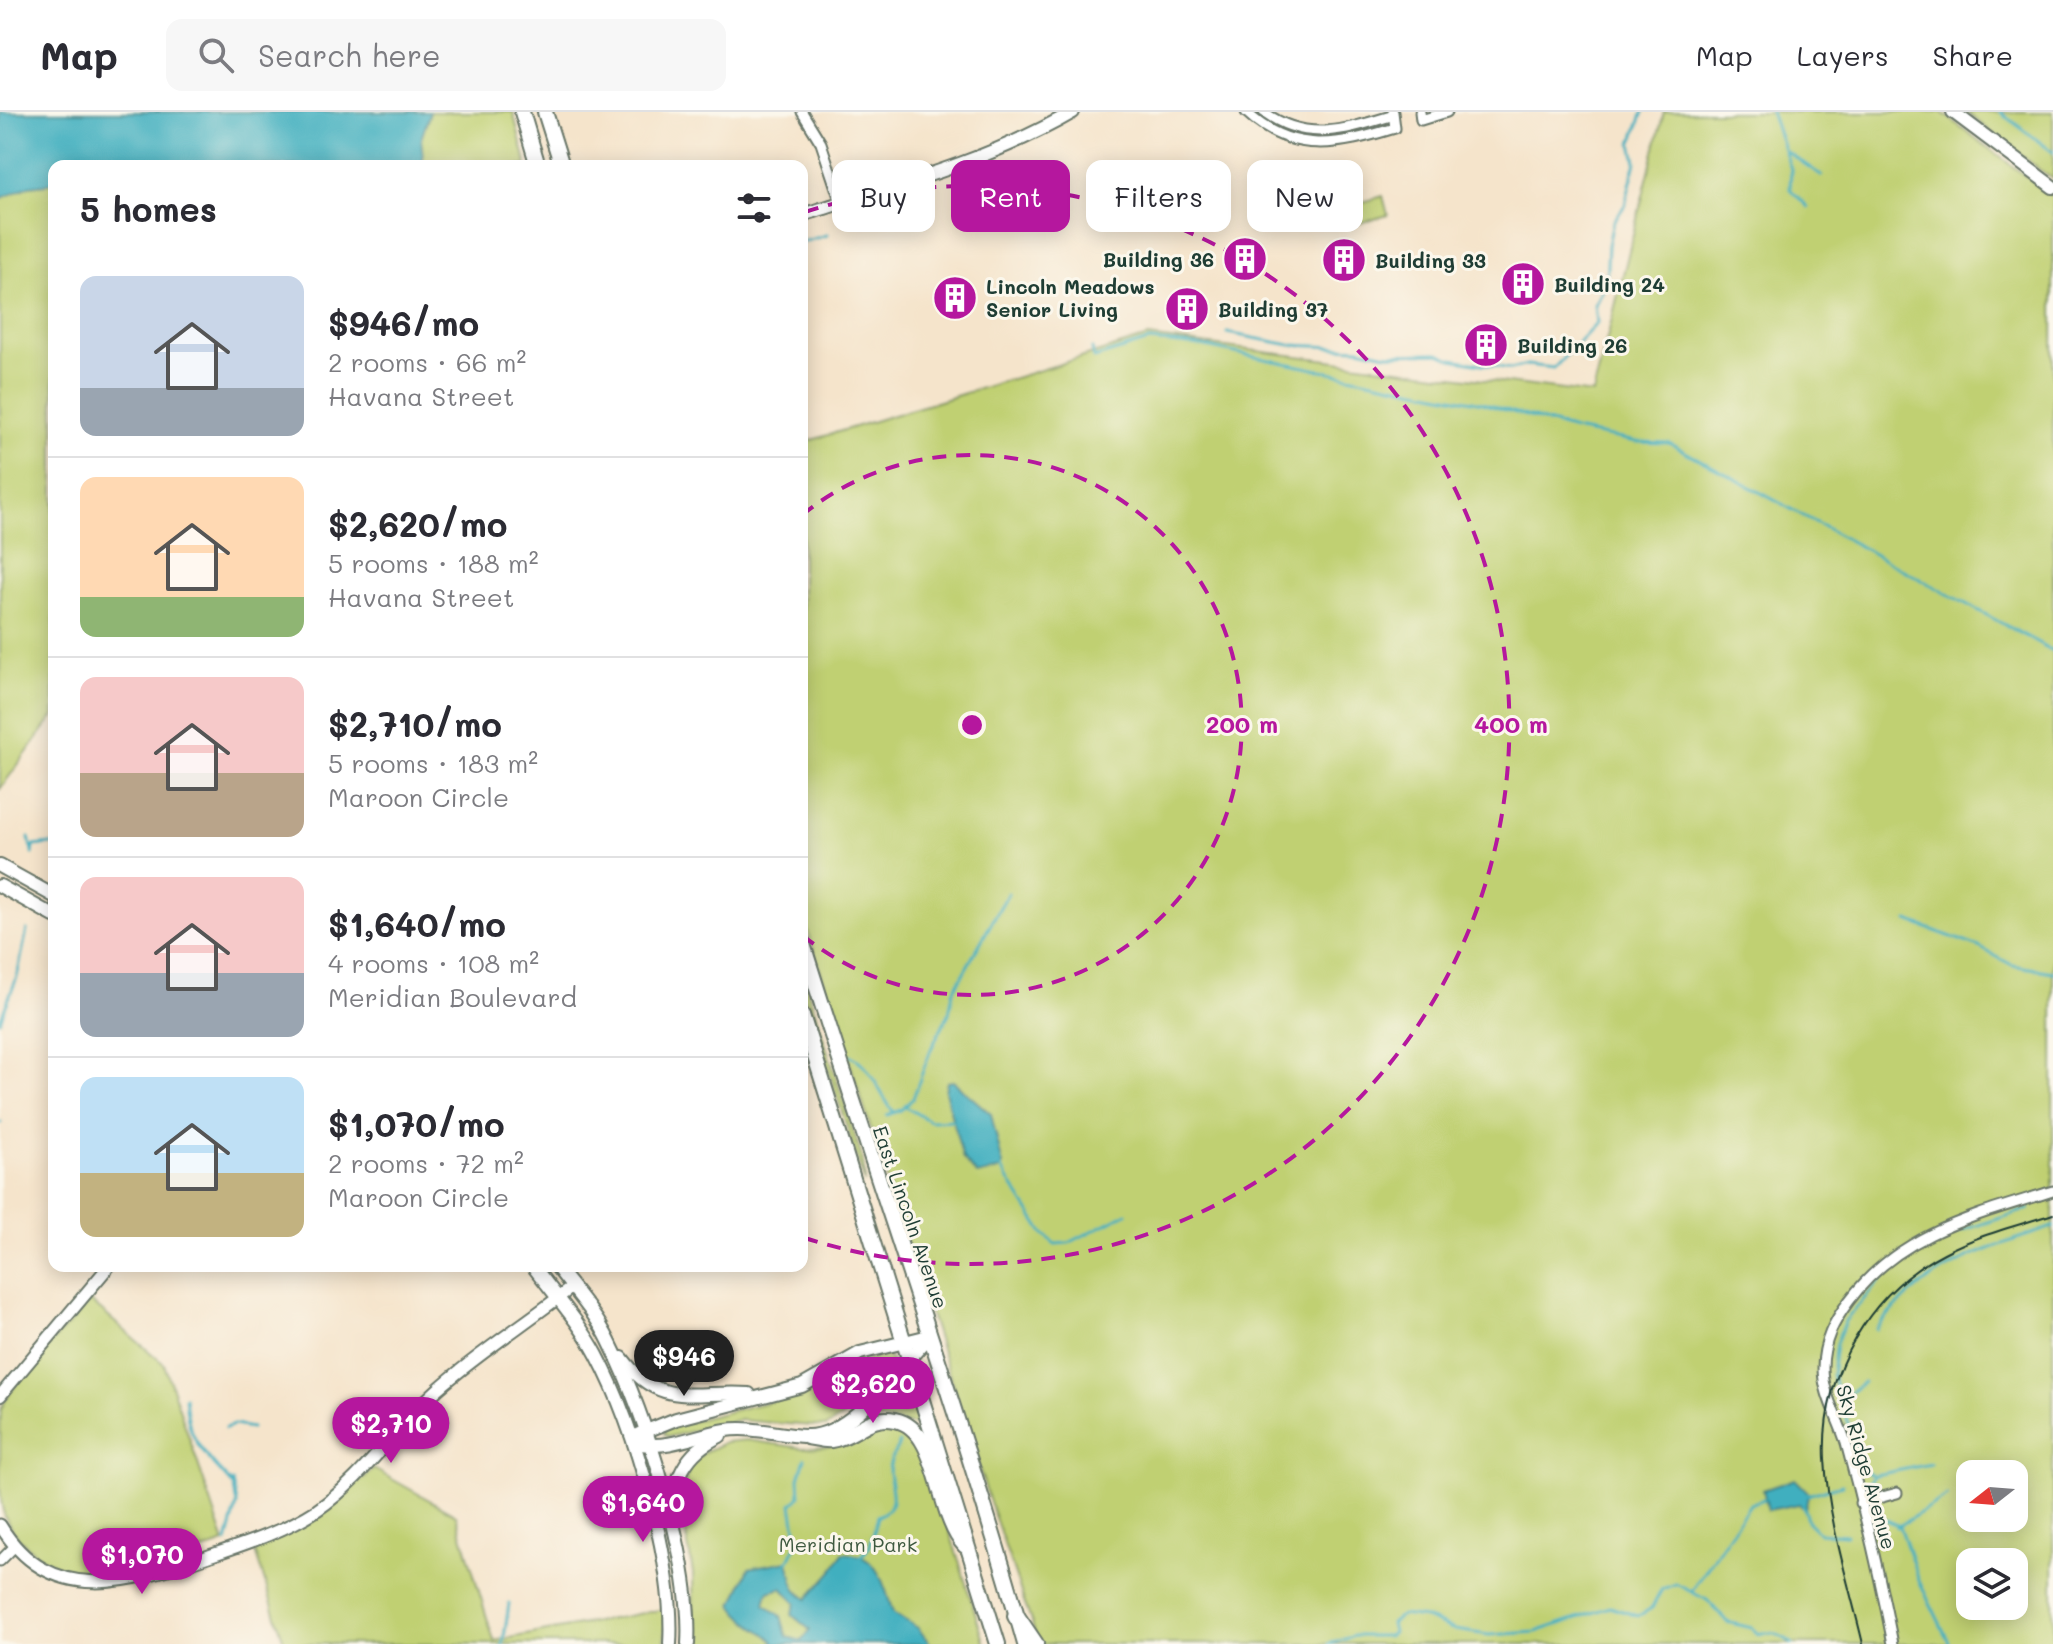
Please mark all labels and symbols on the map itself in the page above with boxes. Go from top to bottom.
building icon: Building 36 [1221,235,1269,283]
building icon: Building 33 [1320,236,1368,284]
place label: Building 36 [1103,246,1214,272]
place label: Building 33 [1375,247,1486,273]
building icon: Building 24 [1499,260,1547,308]
place label: Building 24 [1554,271,1665,297]
place label: Lincoln Meadows Senior Living [986,273,1155,322]
building icon: Lincoln Meadows Senior Living [931,274,979,322]
building icon: Building 37 [1163,285,1211,333]
place label: Building 37 [1218,296,1328,322]
building icon: Building 26 [1462,321,1510,369]
place label: Building 26 [1517,332,1627,358]
text: 200 m [1206,708,1278,739]
text: 400 m [1474,708,1548,739]
centre of rings [958,711,986,739]
street label: East Lincoln Avenue [867,1122,955,1312]
pin: $946 [637,1330,731,1398]
pin: $2,620 [808,1357,938,1425]
street label: Sky Ridge Avenue [1831,1382,1903,1552]
pin: $2,710 [326,1397,456,1465]
north arrow [1956,1460,2028,1532]
pin: $1,640 [578,1476,708,1544]
pin: $1,070 [77,1528,207,1596]
park label: Meridian Park [779,1531,917,1557]

